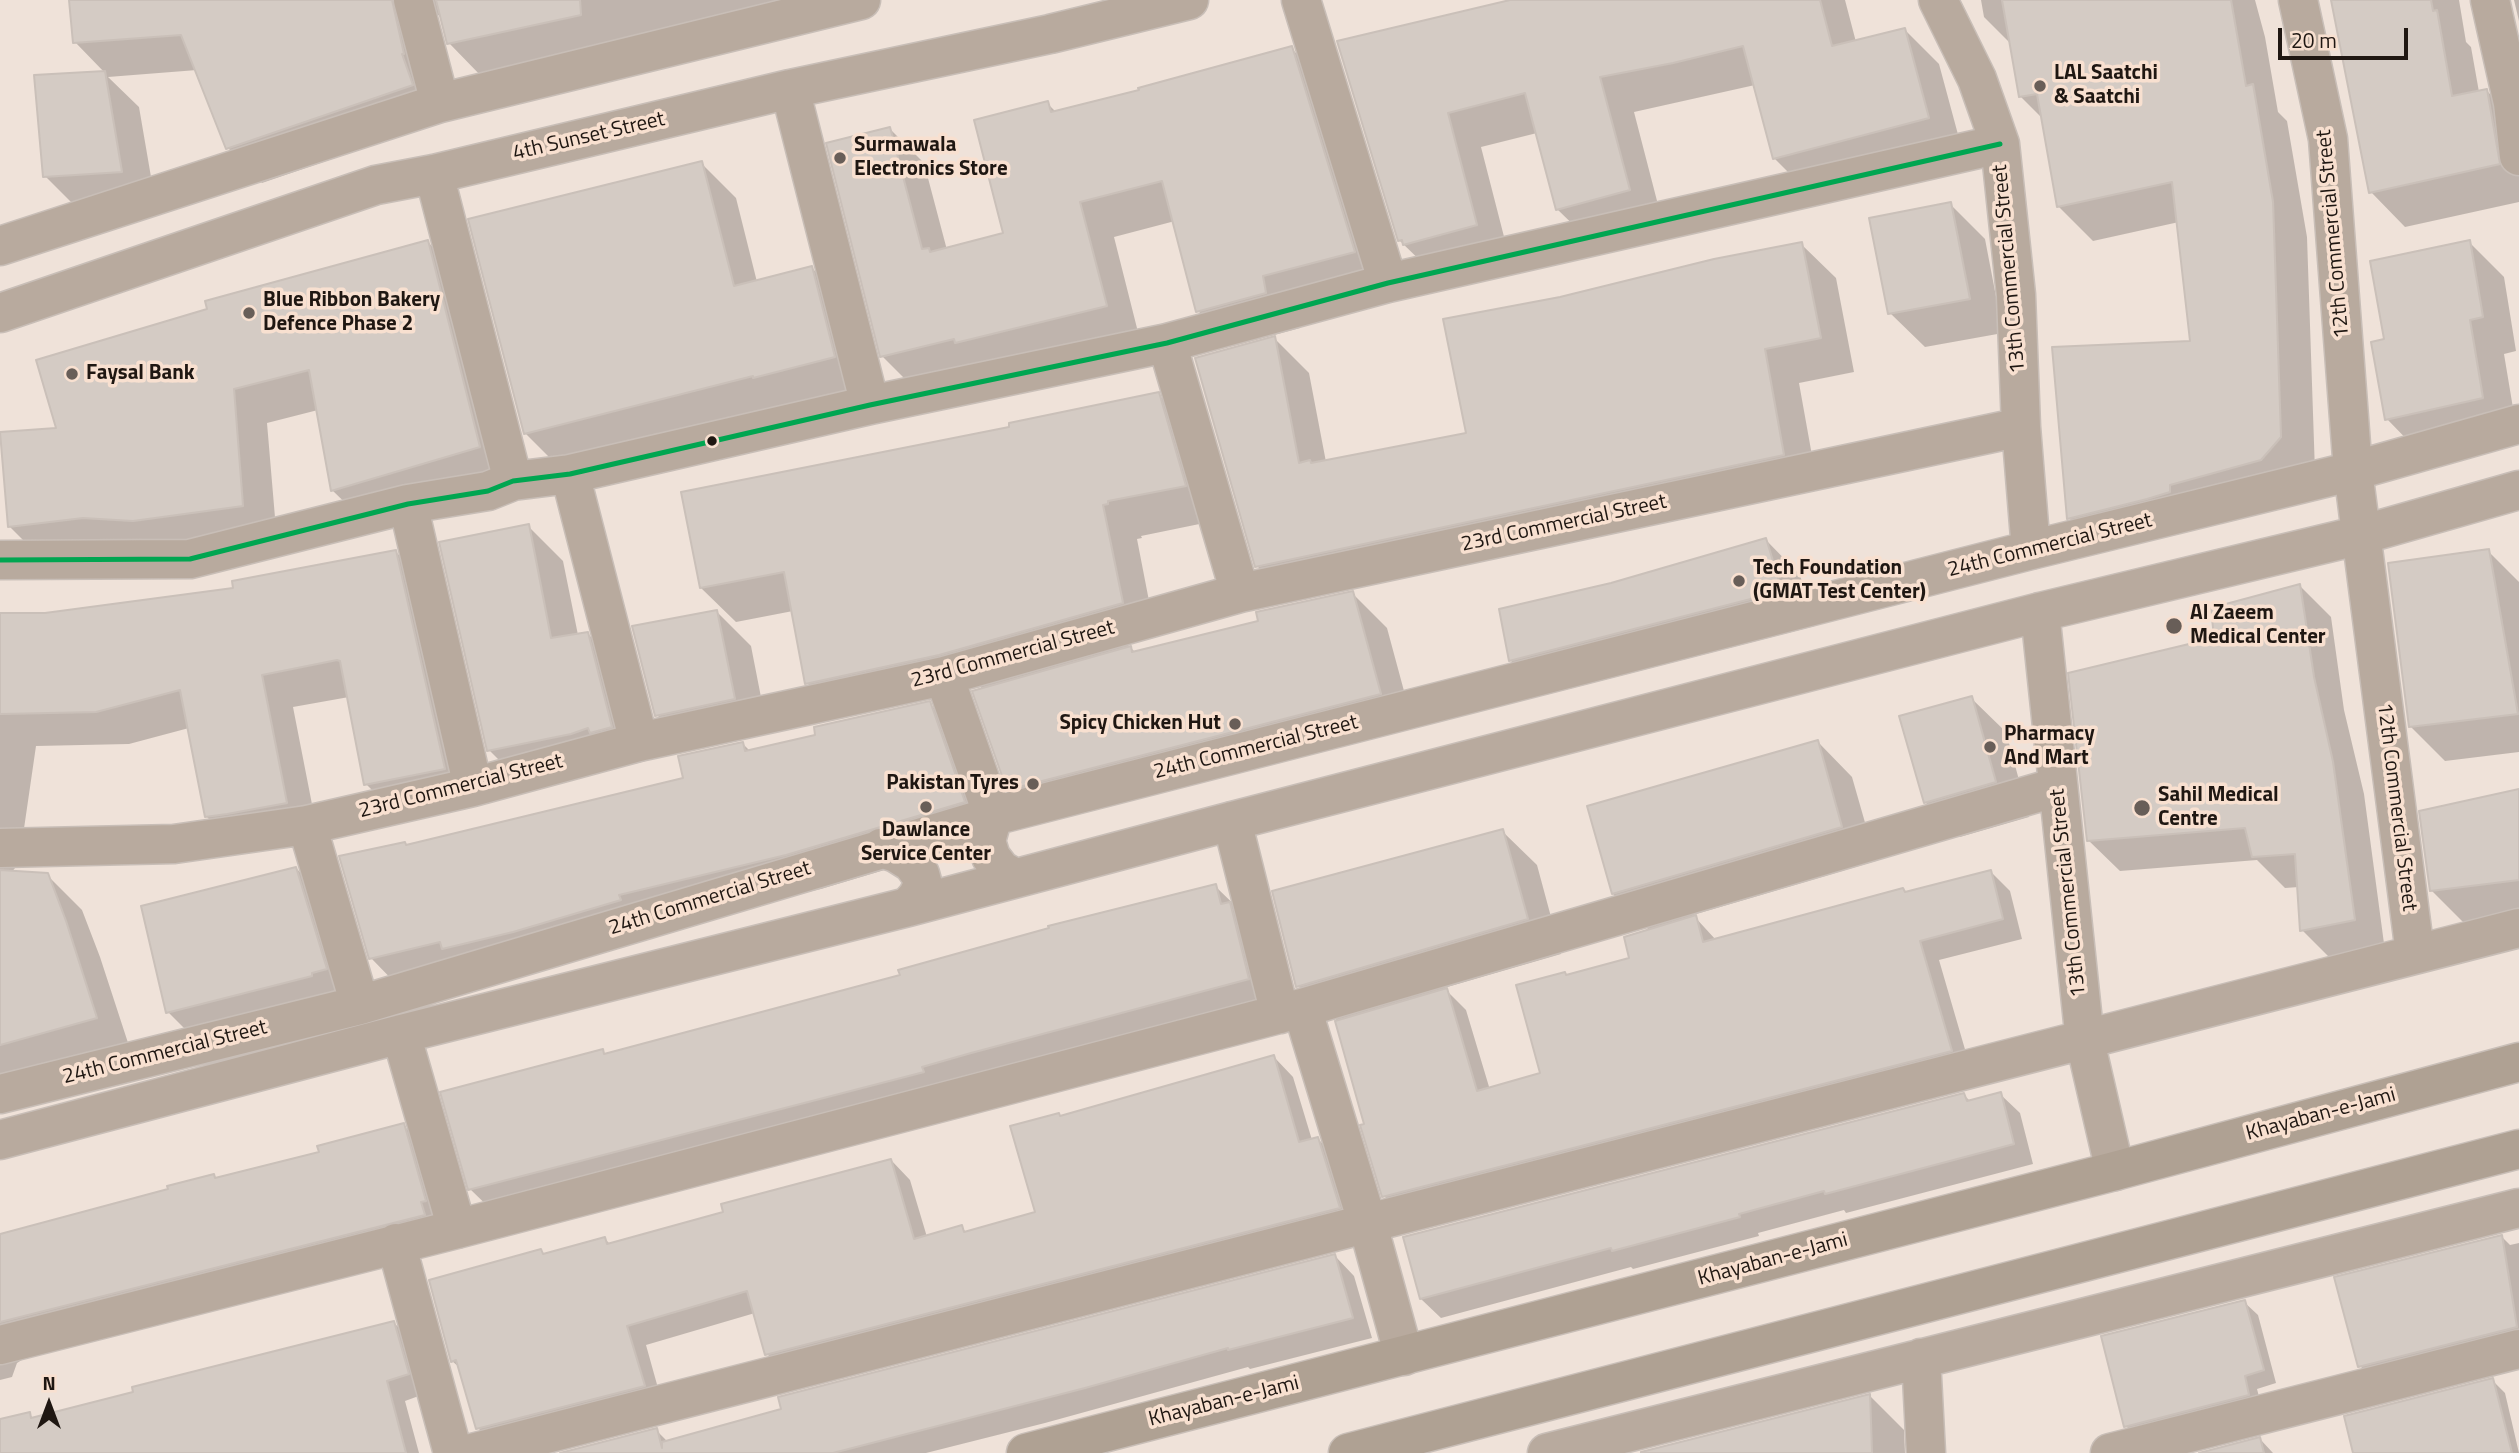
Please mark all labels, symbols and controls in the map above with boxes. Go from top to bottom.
scale bar [2281,14,2410,58]
text: 20 m [2291,24,2337,56]
place label: LAL Saatchi & Saatchi [2054,61,2158,111]
marker: LAL Saatchi & Saatchi [2032,78,2048,94]
street label: 4th Sunset Street [511,107,667,167]
street label: 12th Commercial Street [2312,128,2356,340]
place label: Surmawala Electronics Store [854,133,1008,183]
marker: Surmawala Electronics Store [832,150,848,166]
street label: 13th Commercial Street [1988,163,2032,375]
place label: Blue Ribbon Bakery Defence Phase 2 [263,288,440,338]
marker: Blue Ribbon Bakery Defence Phase 2 [241,305,257,321]
place label: Faysal Bank [86,361,195,387]
marker: Faysal Bank [64,366,80,382]
unlabelled marker [705,434,719,448]
street label: 23rd Commercial Street [1459,490,1669,558]
street label: 24th Commercial Street [1945,508,2155,584]
place label: Tech Foundation (GMAT Test Center) [1753,556,1926,606]
marker: Tech Foundation (GMAT Test Center) [1731,573,1747,589]
place label: Al Zaeem Medical Center [2190,601,2326,651]
street label: 23rd Commercial Street [909,616,1117,694]
marker: Al Zaeem Medical Center [2164,616,2184,636]
street label: 12th Commercial Street [2371,701,2421,913]
street label: 24th Commercial Street [1151,710,1361,786]
place label: Spicy Chicken Hut [1059,711,1221,737]
marker: Spicy Chicken Hut [1227,716,1243,732]
place label: Pharmacy And Mart [2004,722,2095,772]
marker: Pharmacy And Mart [1982,739,1998,755]
street label: 23rd Commercial Street [356,749,566,825]
place label: Pakistan Tyres [886,771,1019,797]
marker: Pakistan Tyres [1025,776,1041,792]
place label: Sahil Medical Centre [2158,783,2279,833]
street label: 13th Commercial Street [2046,787,2092,999]
marker: Sahil Medical Centre [2132,798,2152,818]
marker: Dawlance Service Center [918,799,934,815]
place label: Dawlance Service Center [861,818,991,868]
street label: 24th Commercial Street [606,856,814,942]
street label: 24th Commercial Street [60,1015,270,1091]
street label: Khayaban-e-Jami [2243,1083,2399,1147]
street label: Khayaban-e-Jami [1695,1228,1851,1292]
text: N [42,1368,56,1397]
north arrow [14,1369,84,1439]
street label: Khayaban-e-Jami [1146,1371,1302,1433]

